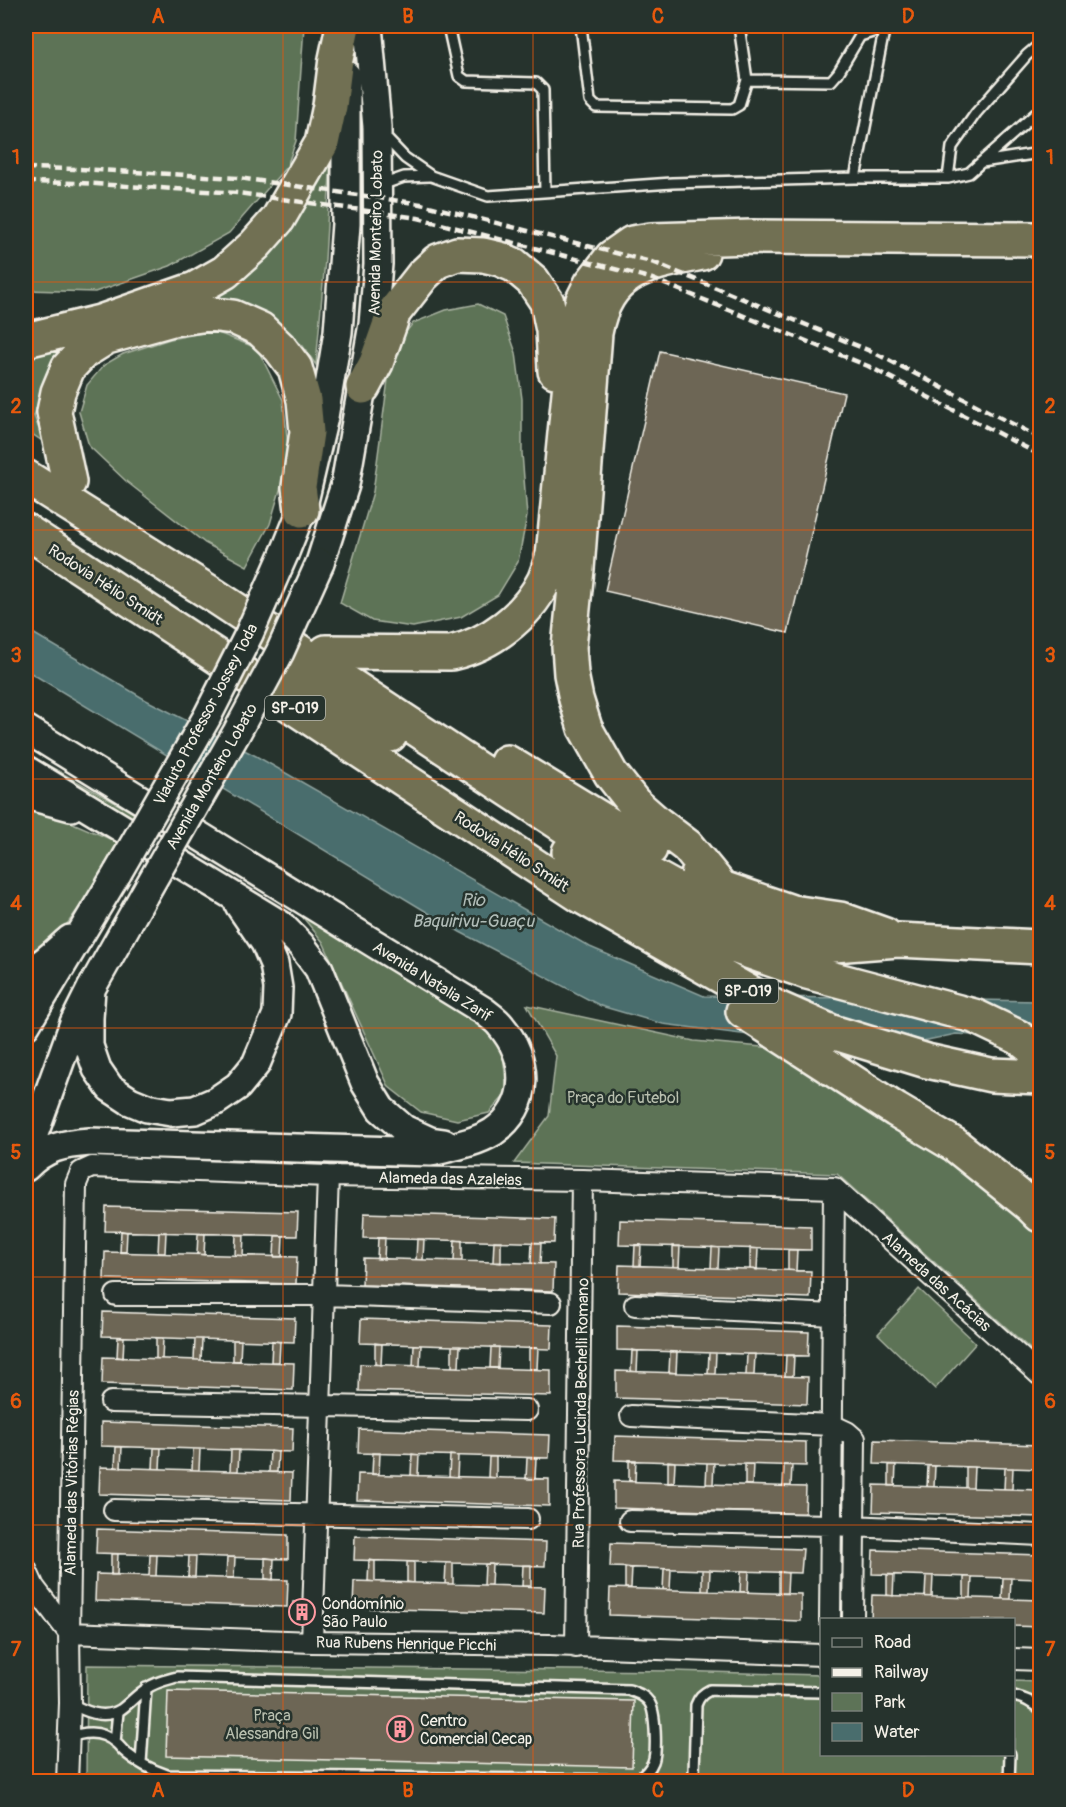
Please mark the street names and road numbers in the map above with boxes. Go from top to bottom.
street label: Avenida Monteiro Lobato [365,150,387,316]
street label: Rodovia Hélio Smidt [44,540,167,630]
street label: Viaduto Professor Jossey Toda [149,620,262,809]
road number: SP-019 [265,696,325,720]
street label: Avenida Monteiro Lobato [162,699,262,853]
street label: Rodovia Hélio Smidt [450,807,573,897]
street label: Avenida Natalia Zarif [369,937,496,1027]
road number: SP-019 [718,979,778,1003]
street label: Alameda das Azaleias [378,1168,522,1190]
street label: Alameda das Acácias [878,1227,995,1336]
street label: Rua Professora Lucinda Bechelli Romano [569,1277,593,1548]
street label: Alameda das Vitórias Régias [60,1390,84,1576]
street label: Rua Rubens Henrique Picchi [316,1632,496,1656]

